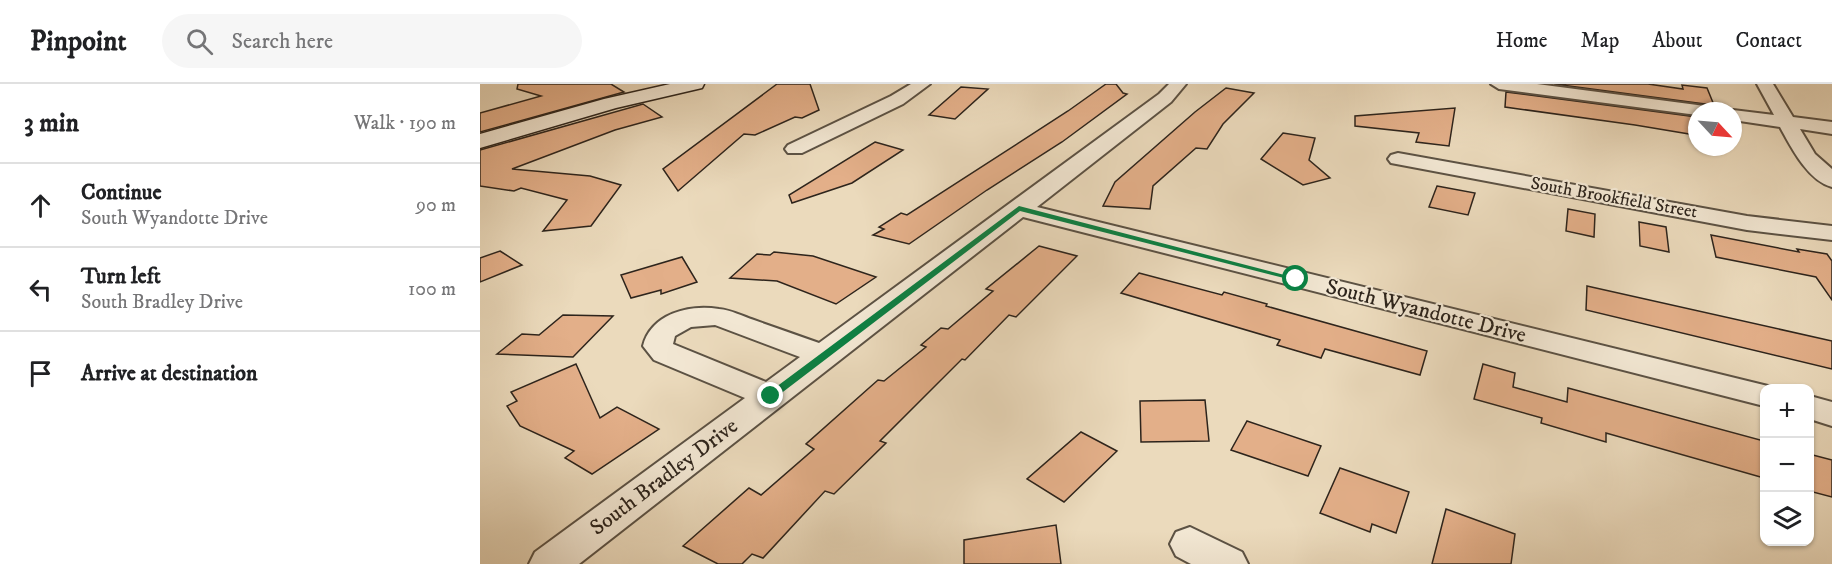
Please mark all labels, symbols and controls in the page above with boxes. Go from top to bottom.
search box [162,14,582,68]
text: Pinpoint [30,24,126,59]
icon: search [183,25,216,58]
text: Search here [231,28,333,55]
text: Home [1496,28,1548,54]
text: Map [1581,28,1619,54]
text: About [1652,28,1703,54]
text: Contact [1736,28,1802,54]
north arrow [1688,102,1742,156]
text: 3 min [24,107,79,140]
text: Walk · 190 m [354,111,456,136]
street label: South Brookfield Street [1529,173,1699,224]
text: Continue [81,179,162,206]
icon: ahead [24,189,57,222]
text: 90 m [416,193,456,218]
text: South Wyandotte Drive [81,206,268,231]
text: Turn left [81,263,161,290]
route start [1282,265,1308,291]
icon: left [24,273,57,306]
street label: South Wyandotte Drive [1323,273,1529,349]
text: 100 m [408,277,456,302]
text: South Bradley Drive [81,290,243,315]
icon: arrive [24,357,57,390]
text: Arrive at destination [81,360,258,387]
route end [757,382,783,408]
map controls [1760,384,1814,546]
button: + [1760,384,1814,438]
street label: South Bradley Drive [585,413,743,541]
button: − [1760,438,1814,492]
button: layers [1760,492,1814,546]

